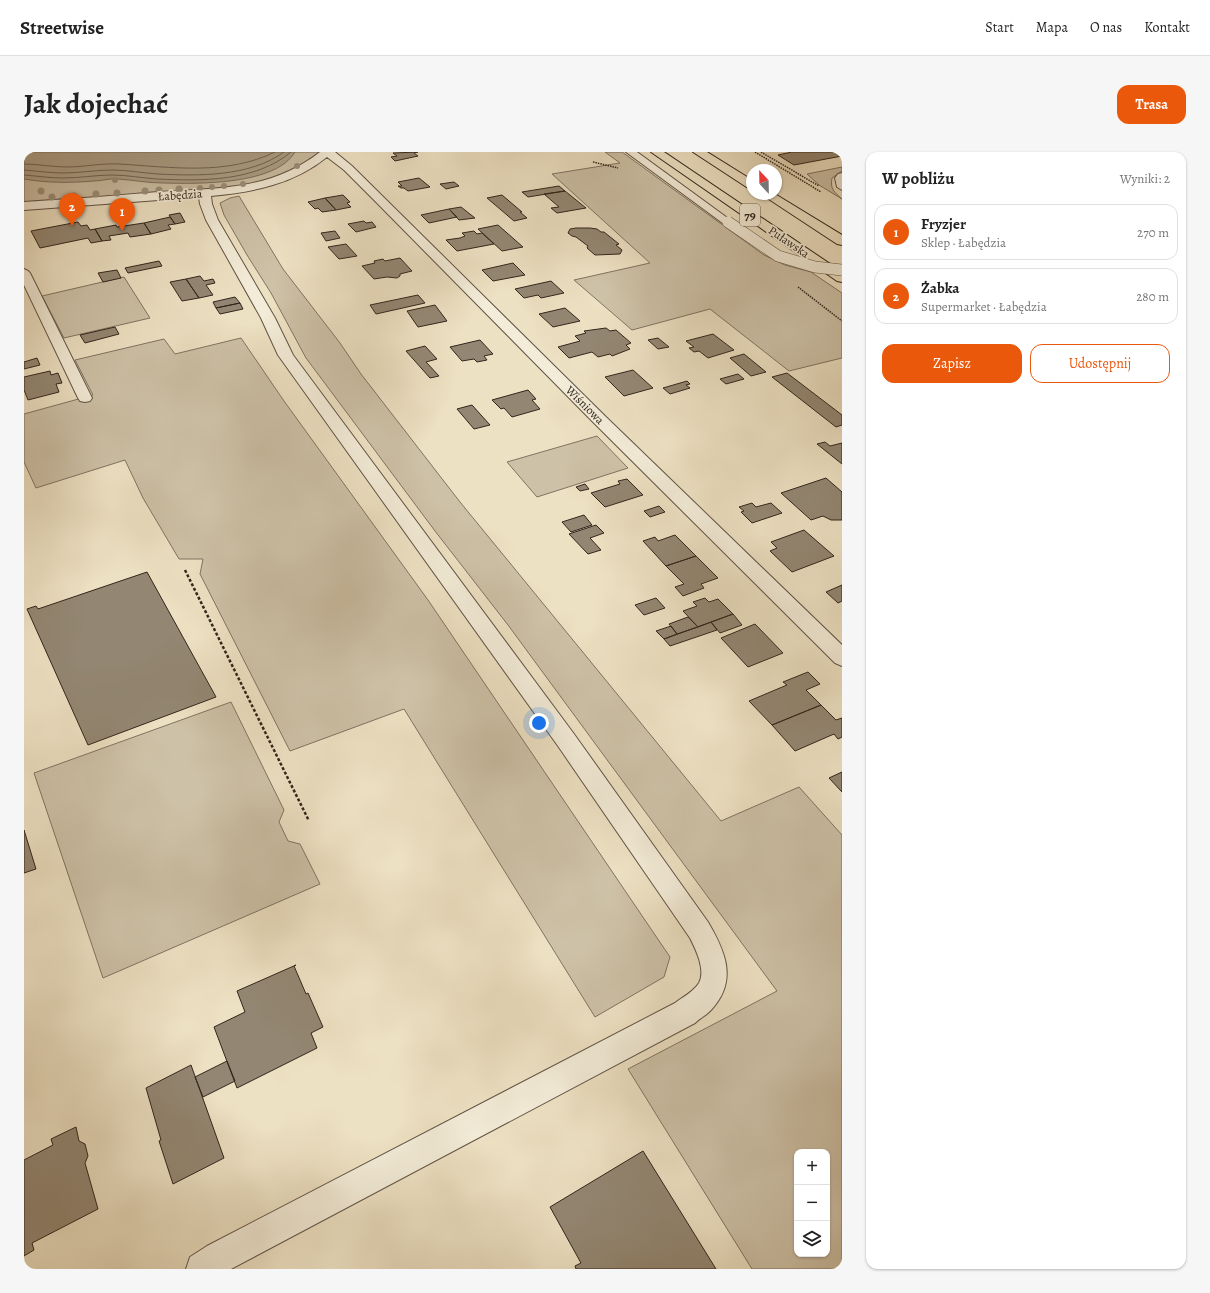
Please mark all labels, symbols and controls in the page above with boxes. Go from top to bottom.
text: Streetwise [20,15,104,41]
text: Start [985,18,1014,37]
text: Mapa [1036,18,1068,37]
text: O nas [1090,18,1122,37]
text: Kontakt [1144,18,1190,37]
text: Jak dojechać [24,85,168,123]
button: Trasa [1117,85,1186,124]
north arrow [746,164,782,200]
text: W pobliżu [882,167,954,190]
text: Wyniki: 2 [1120,170,1170,187]
street label: Łabędzia [157,185,203,205]
pin: 2 [59,193,85,226]
pin: 1 [109,198,135,231]
road number: 79 [740,204,760,226]
text: Fryzjer [921,214,966,234]
street label: Puławska [765,222,813,262]
text: 1 [894,224,898,241]
text: 270 m [1137,224,1169,241]
text: Sklep · Łabędzia [921,234,1006,251]
text: Żabka [921,278,959,298]
text: 2 [893,288,899,305]
text: 280 m [1136,288,1169,305]
text: Supermarket · Łabędzia [921,298,1047,315]
button: Zapisz [882,344,1022,383]
button: Udostępnij [1030,344,1170,383]
street label: Wiśniowa [561,381,608,428]
your location [529,713,549,733]
map controls [794,1149,830,1257]
button: + [794,1149,830,1185]
button: − [794,1185,830,1221]
button: layers [794,1221,830,1257]

